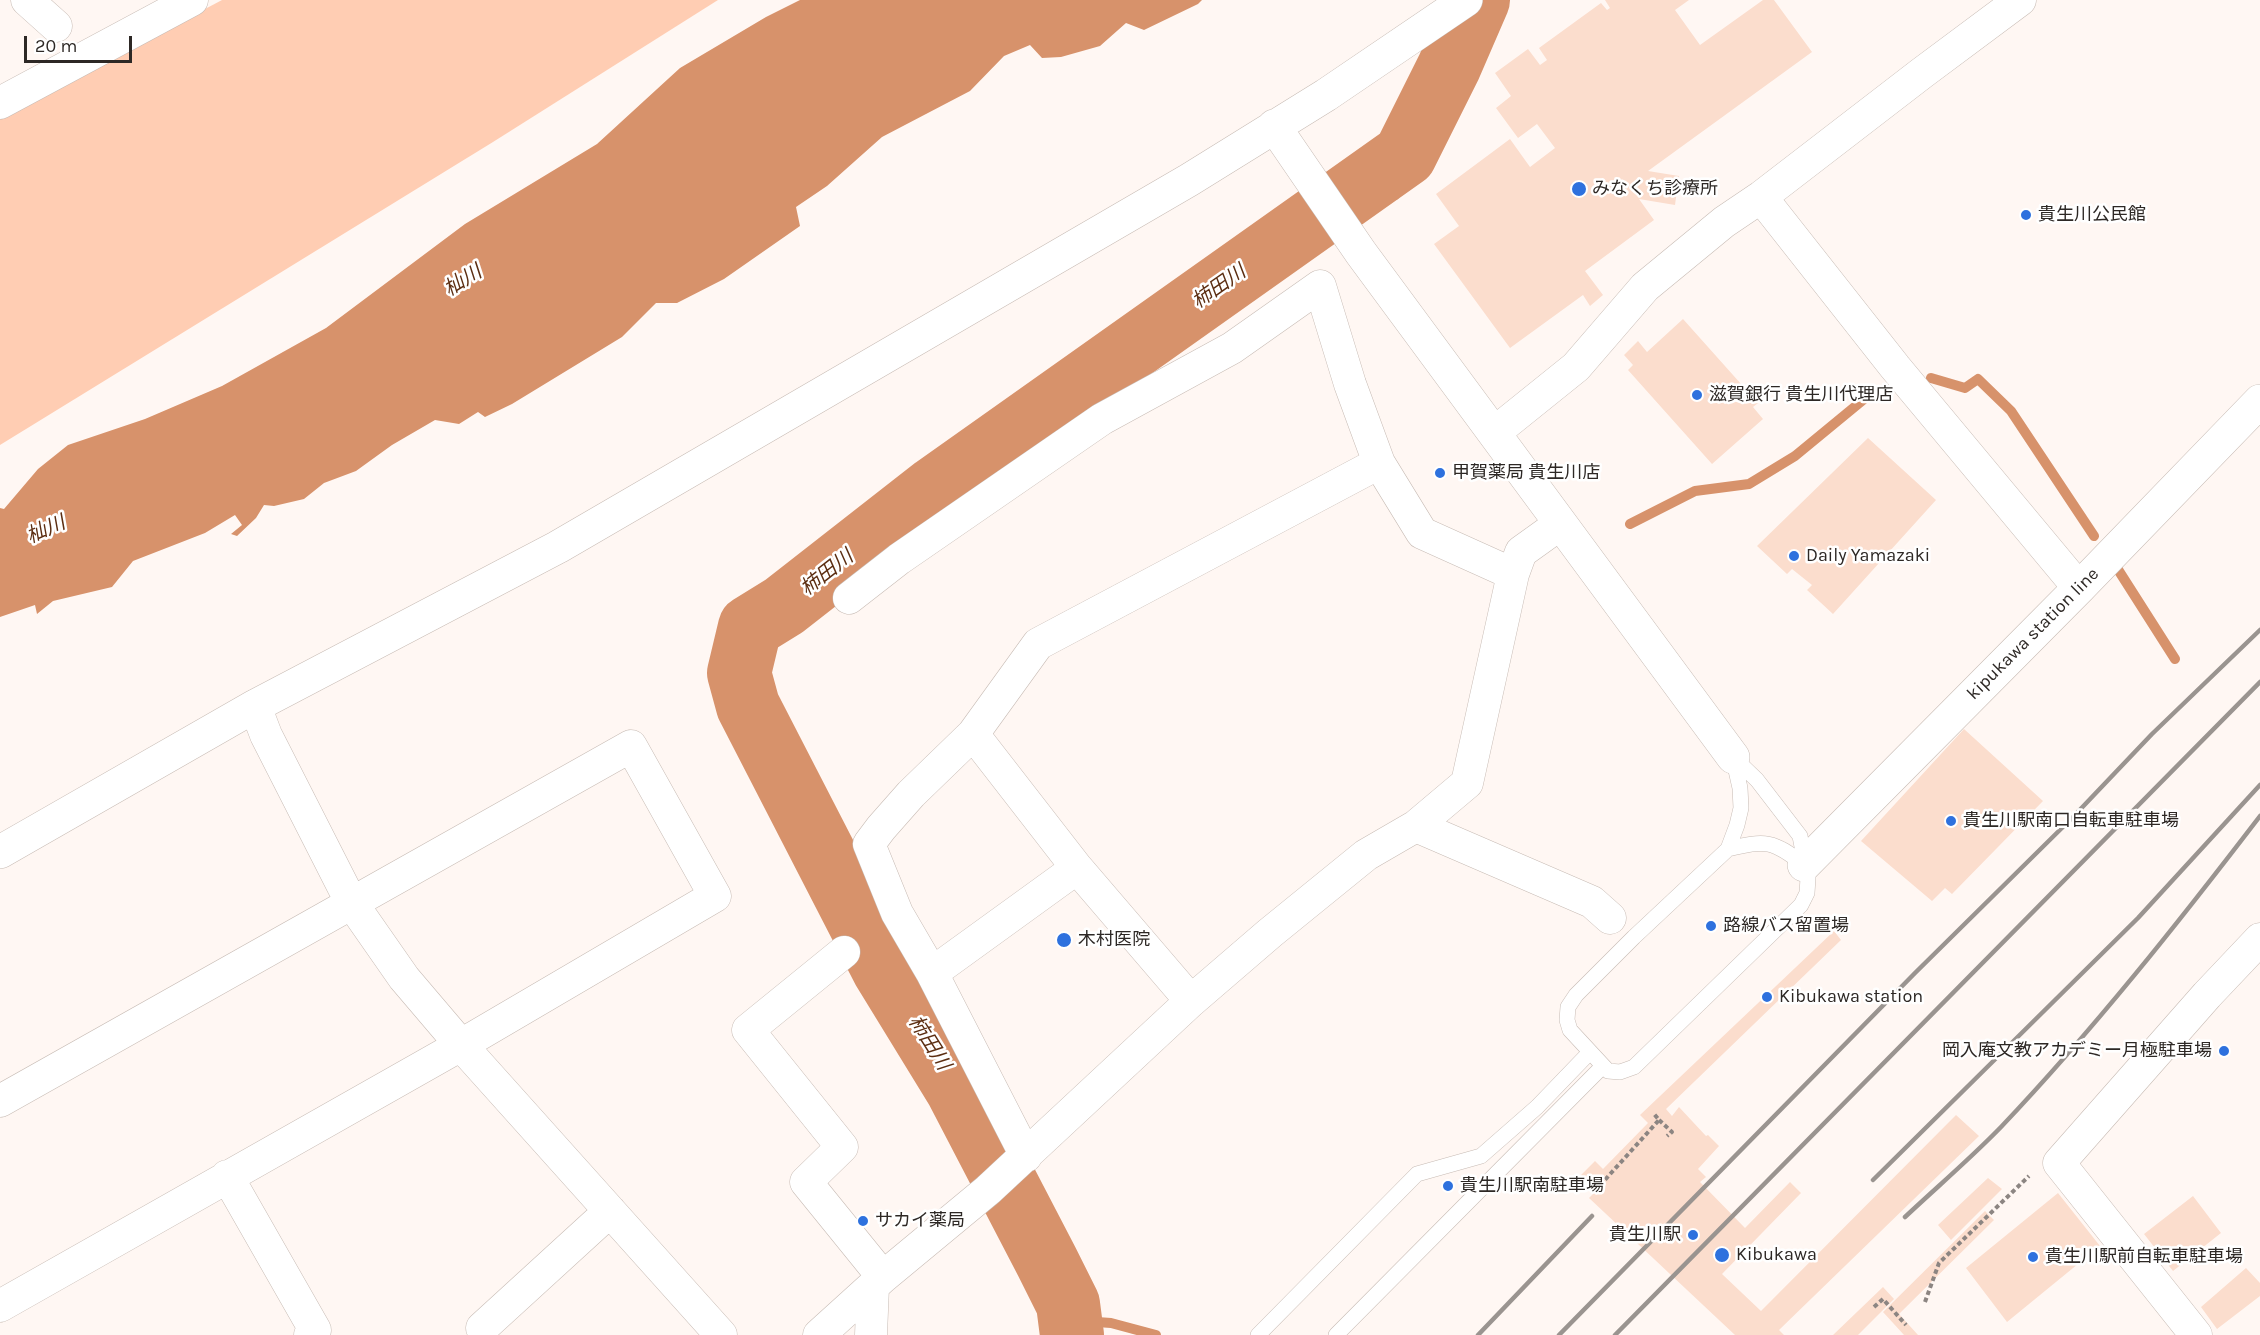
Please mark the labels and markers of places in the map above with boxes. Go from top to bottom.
place label: みなくち診療所 [1592,178,1718,200]
marker: みなくち診療所 [1570,180,1588,198]
place label: 貴生川公民館 [2038,204,2146,226]
marker: 貴生川公民館 [2019,208,2033,222]
place label: 滋賀銀行 貴生川代理店 [1709,384,1893,406]
marker: 滋賀銀行 貴生川代理店 [1690,388,1704,402]
place label: 甲賀薬局 貴生川店 [1452,462,1600,484]
marker: 甲賀薬局 貴生川店 [1433,466,1447,480]
place label: Daily Yamazaki [1806,545,1930,567]
marker: Daily Yamazaki [1787,549,1801,563]
place label: 貴生川駅南口自転車駐車場 [1963,810,2179,832]
marker: 貴生川駅南口自転車駐車場 [1944,814,1958,828]
place label: 路線バス留置場 [1723,915,1849,937]
marker: 路線バス留置場 [1704,919,1718,933]
place label: 木村医院 [1078,929,1150,951]
marker: 木村医院 [1055,931,1073,949]
place label: Kibukawa station [1779,986,1923,1008]
marker: Kibukawa station [1760,990,1774,1004]
place label: 岡入庵文教アカデミー月極駐車場 [1942,1040,2212,1062]
marker: 岡入庵文教アカデミー月極駐車場 [2217,1044,2231,1058]
place label: 貴生川駅南駐車場 [1460,1175,1604,1197]
marker: 貴生川駅南駐車場 [1441,1179,1455,1193]
place label: サカイ薬局 [875,1210,965,1232]
marker: サカイ薬局 [856,1214,870,1228]
place label: 貴生川駅 [1609,1224,1681,1246]
marker: 貴生川駅 [1686,1228,1700,1242]
place label: Kibukawa [1736,1244,1817,1266]
marker: Kibukawa [1713,1246,1731,1264]
place label: 貴生川駅前自転車駐車場 [2045,1246,2243,1268]
marker: 貴生川駅前自転車駐車場 [2026,1250,2040,1264]

